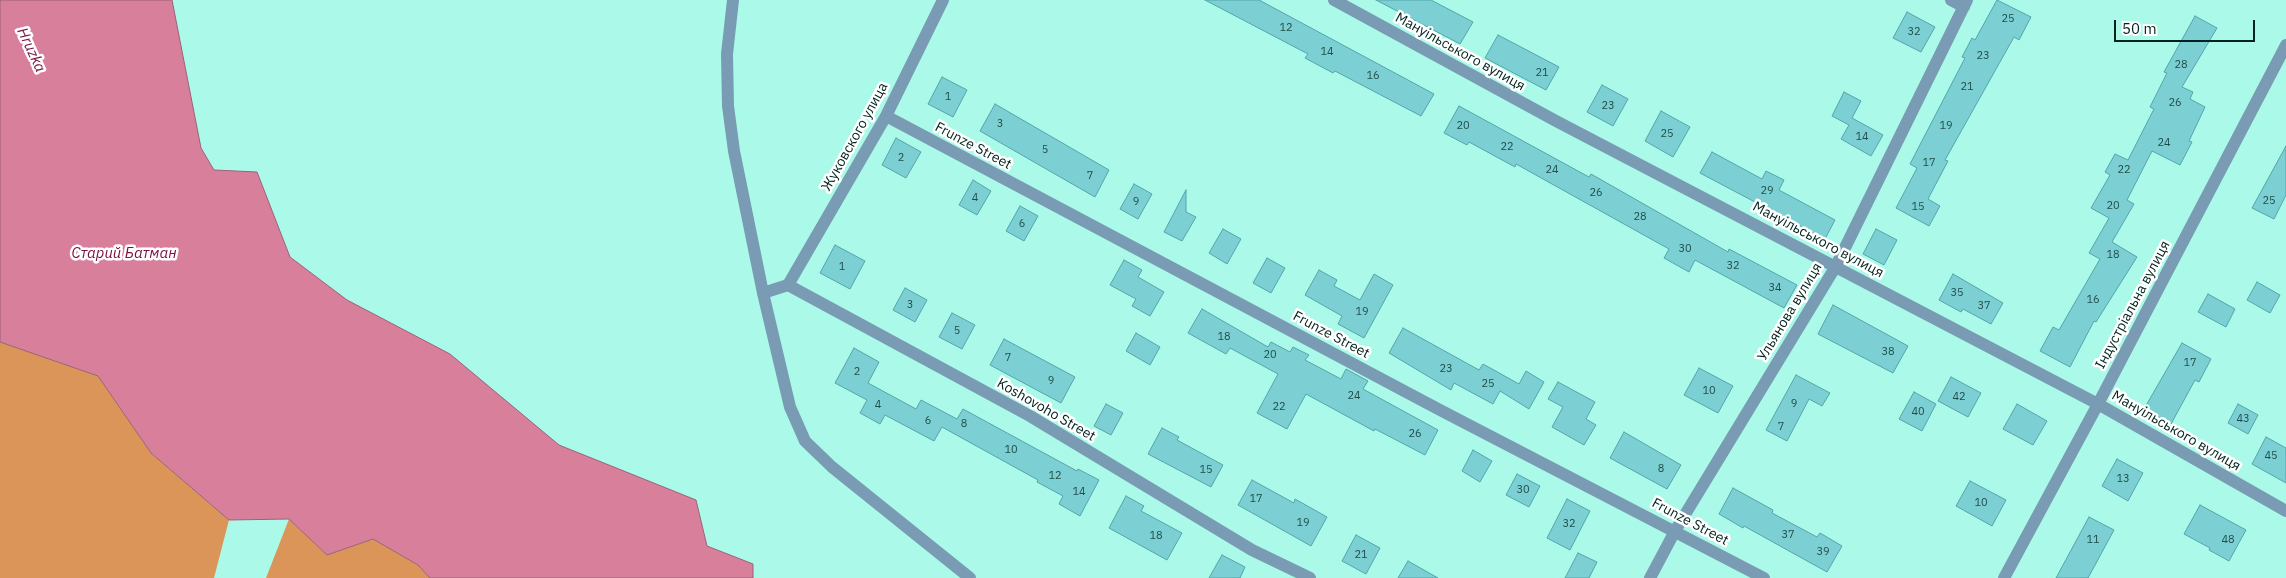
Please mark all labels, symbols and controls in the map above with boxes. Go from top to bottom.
street label: Мануільського вулиця [1392,9,1528,95]
scale bar [2116,10,2257,42]
house number: 25 [2001,12,2015,26]
text: 50 m [2122,19,2157,38]
house number: 12 [1279,21,1293,35]
water label: Hruzka [13,25,49,75]
house number: 32 [1907,25,1921,39]
house number: 14 [1320,45,1334,59]
house number: 23 [1976,49,1990,63]
house number: 28 [2174,58,2188,72]
house number: 21 [1535,66,1549,80]
house number: 16 [1366,69,1380,83]
street label: Жуковского улица [818,80,892,194]
house number: 21 [1960,80,1974,94]
house number: 1 [945,90,951,104]
house number: 26 [2168,96,2182,110]
house number: 23 [1601,99,1615,113]
house number: 3 [997,117,1003,131]
street label: Frunze Street [932,119,1014,173]
house number: 20 [1456,119,1470,133]
house number: 19 [1939,119,1953,133]
house number: 25 [1660,127,1674,141]
house number: 14 [1855,130,1869,144]
house number: 24 [2157,136,2171,150]
house number: 22 [1500,140,1514,154]
house number: 5 [1042,143,1048,157]
house number: 2 [898,151,904,165]
house number: 17 [1922,156,1936,170]
house number: 24 [1545,163,1559,177]
house number: 22 [2117,163,2131,177]
house number: 7 [1087,169,1093,183]
house number: 29 [1760,184,1774,198]
house number: 26 [1589,186,1603,200]
house number: 4 [972,191,978,205]
house number: 25 [2262,194,2276,208]
house number: 9 [1133,195,1139,209]
street label: Мануільського вулиця [1750,198,1886,282]
house number: 20 [2106,199,2120,213]
house number: 15 [1911,200,1925,214]
house number: 28 [1633,210,1647,224]
house number: 6 [1019,217,1025,231]
street label: Індустріальна вулиця [2092,238,2174,372]
house number: 30 [1678,242,1692,256]
water label: Старий Батман [71,245,177,263]
house number: 18 [2106,248,2120,262]
house number: 32 [1726,259,1740,273]
house number: 1 [839,260,845,274]
street label: Ульянова вулиця [1754,260,1826,364]
house number: 34 [1768,281,1782,295]
house number: 35 [1950,286,1964,300]
house number: 16 [2086,293,2100,307]
house number: 3 [907,298,913,312]
house number: 37 [1977,299,1991,313]
house number: 19 [1355,305,1369,319]
street label: Frunze Street [1290,308,1372,362]
house number: 5 [954,324,960,338]
house number: 18 [1217,330,1231,344]
house number: 38 [1881,345,1895,359]
house number: 20 [1263,348,1277,362]
house number: 7 [1005,351,1011,365]
house number: 17 [2183,356,2197,370]
house number: 23 [1439,362,1453,376]
house number: 2 [854,365,860,379]
house number: 9 [1048,374,1054,388]
street label: Koshovoho Street [994,375,1098,445]
house number: 25 [1481,377,1495,391]
house number: 10 [1702,384,1716,398]
street label: Мануільського вулиця [2109,387,2243,475]
house number: 24 [1347,389,1361,403]
house number: 42 [1952,390,1966,404]
house number: 9 [1791,397,1797,411]
house number: 4 [875,398,881,412]
house number: 22 [1272,400,1286,414]
house number: 40 [1911,405,1925,419]
house number: 43 [2236,412,2250,426]
house number: 6 [925,414,931,428]
house number: 8 [961,417,967,431]
house number: 7 [1778,420,1784,434]
house number: 26 [1408,427,1422,441]
house number: 10 [1004,443,1018,457]
house number: 45 [2264,449,2278,463]
house number: 8 [1658,462,1664,476]
house number: 15 [1199,463,1213,477]
house number: 12 [1048,469,1062,483]
house number: 13 [2116,472,2130,486]
house number: 30 [1516,483,1530,497]
house number: 14 [1072,485,1086,499]
house number: 17 [1249,492,1263,506]
street label: Frunze Street [1649,495,1731,549]
house number: 10 [1974,496,1988,510]
house number: 19 [1296,516,1310,530]
house number: 32 [1562,517,1576,531]
house number: 37 [1781,528,1795,542]
house number: 18 [1149,529,1163,543]
house number: 11 [2086,533,2100,547]
house number: 48 [2221,533,2235,547]
house number: 39 [1816,545,1830,559]
house number: 21 [1354,548,1368,562]

